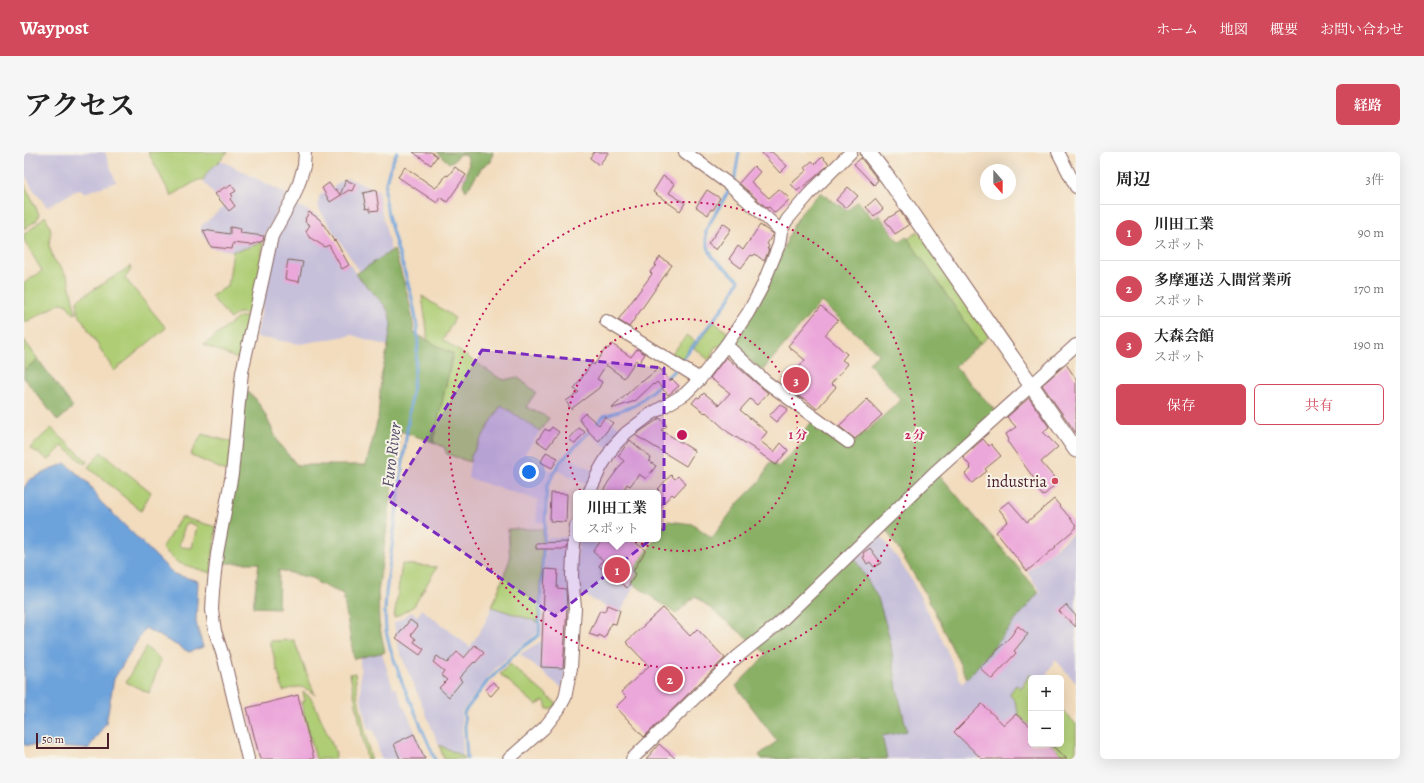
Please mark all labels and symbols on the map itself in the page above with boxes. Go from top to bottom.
north arrow [980,164,1016,200]
pin: 3 [783,365,809,395]
water label: Furo River [376,420,407,489]
text: 1 分 [789,427,807,443]
text: 2 分 [905,427,925,443]
centre of rings [675,428,689,442]
your location [519,462,539,482]
place label: industria [987,471,1048,493]
marker: industria [1050,476,1060,486]
pin: 1 [604,555,630,585]
pin: 2 [657,664,683,694]
scale bar [36,731,109,750]

